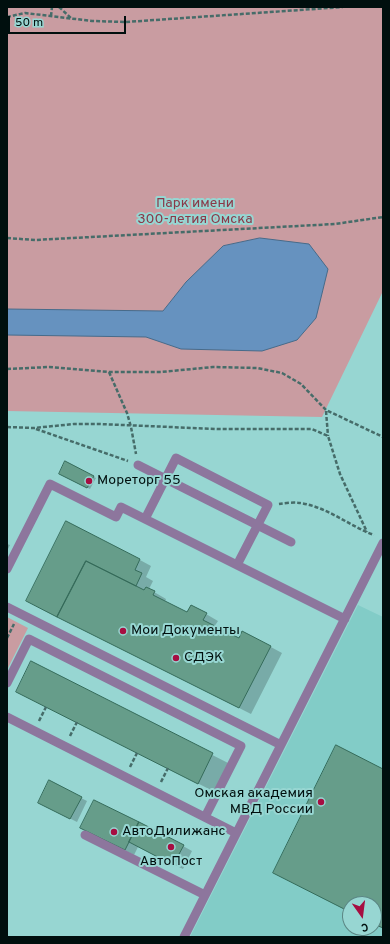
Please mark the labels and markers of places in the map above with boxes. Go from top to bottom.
place label: Мореторг 55 [97,473,181,489]
marker: Мореторг 55 [84,476,94,486]
place label: Мои Документы [131,623,240,639]
marker: Мои Документы [118,626,128,636]
place label: СДЭК [184,650,223,666]
marker: СДЭК [171,653,181,663]
place label: Омская академия МВД России [194,786,313,818]
marker: Омская академия МВД России [316,797,326,807]
place label: АвтоДилижанс [122,824,226,840]
marker: АвтоДилижанс [109,827,119,837]
marker: АвтоПост [166,842,176,852]
place label: АвтоПост [140,854,202,870]

